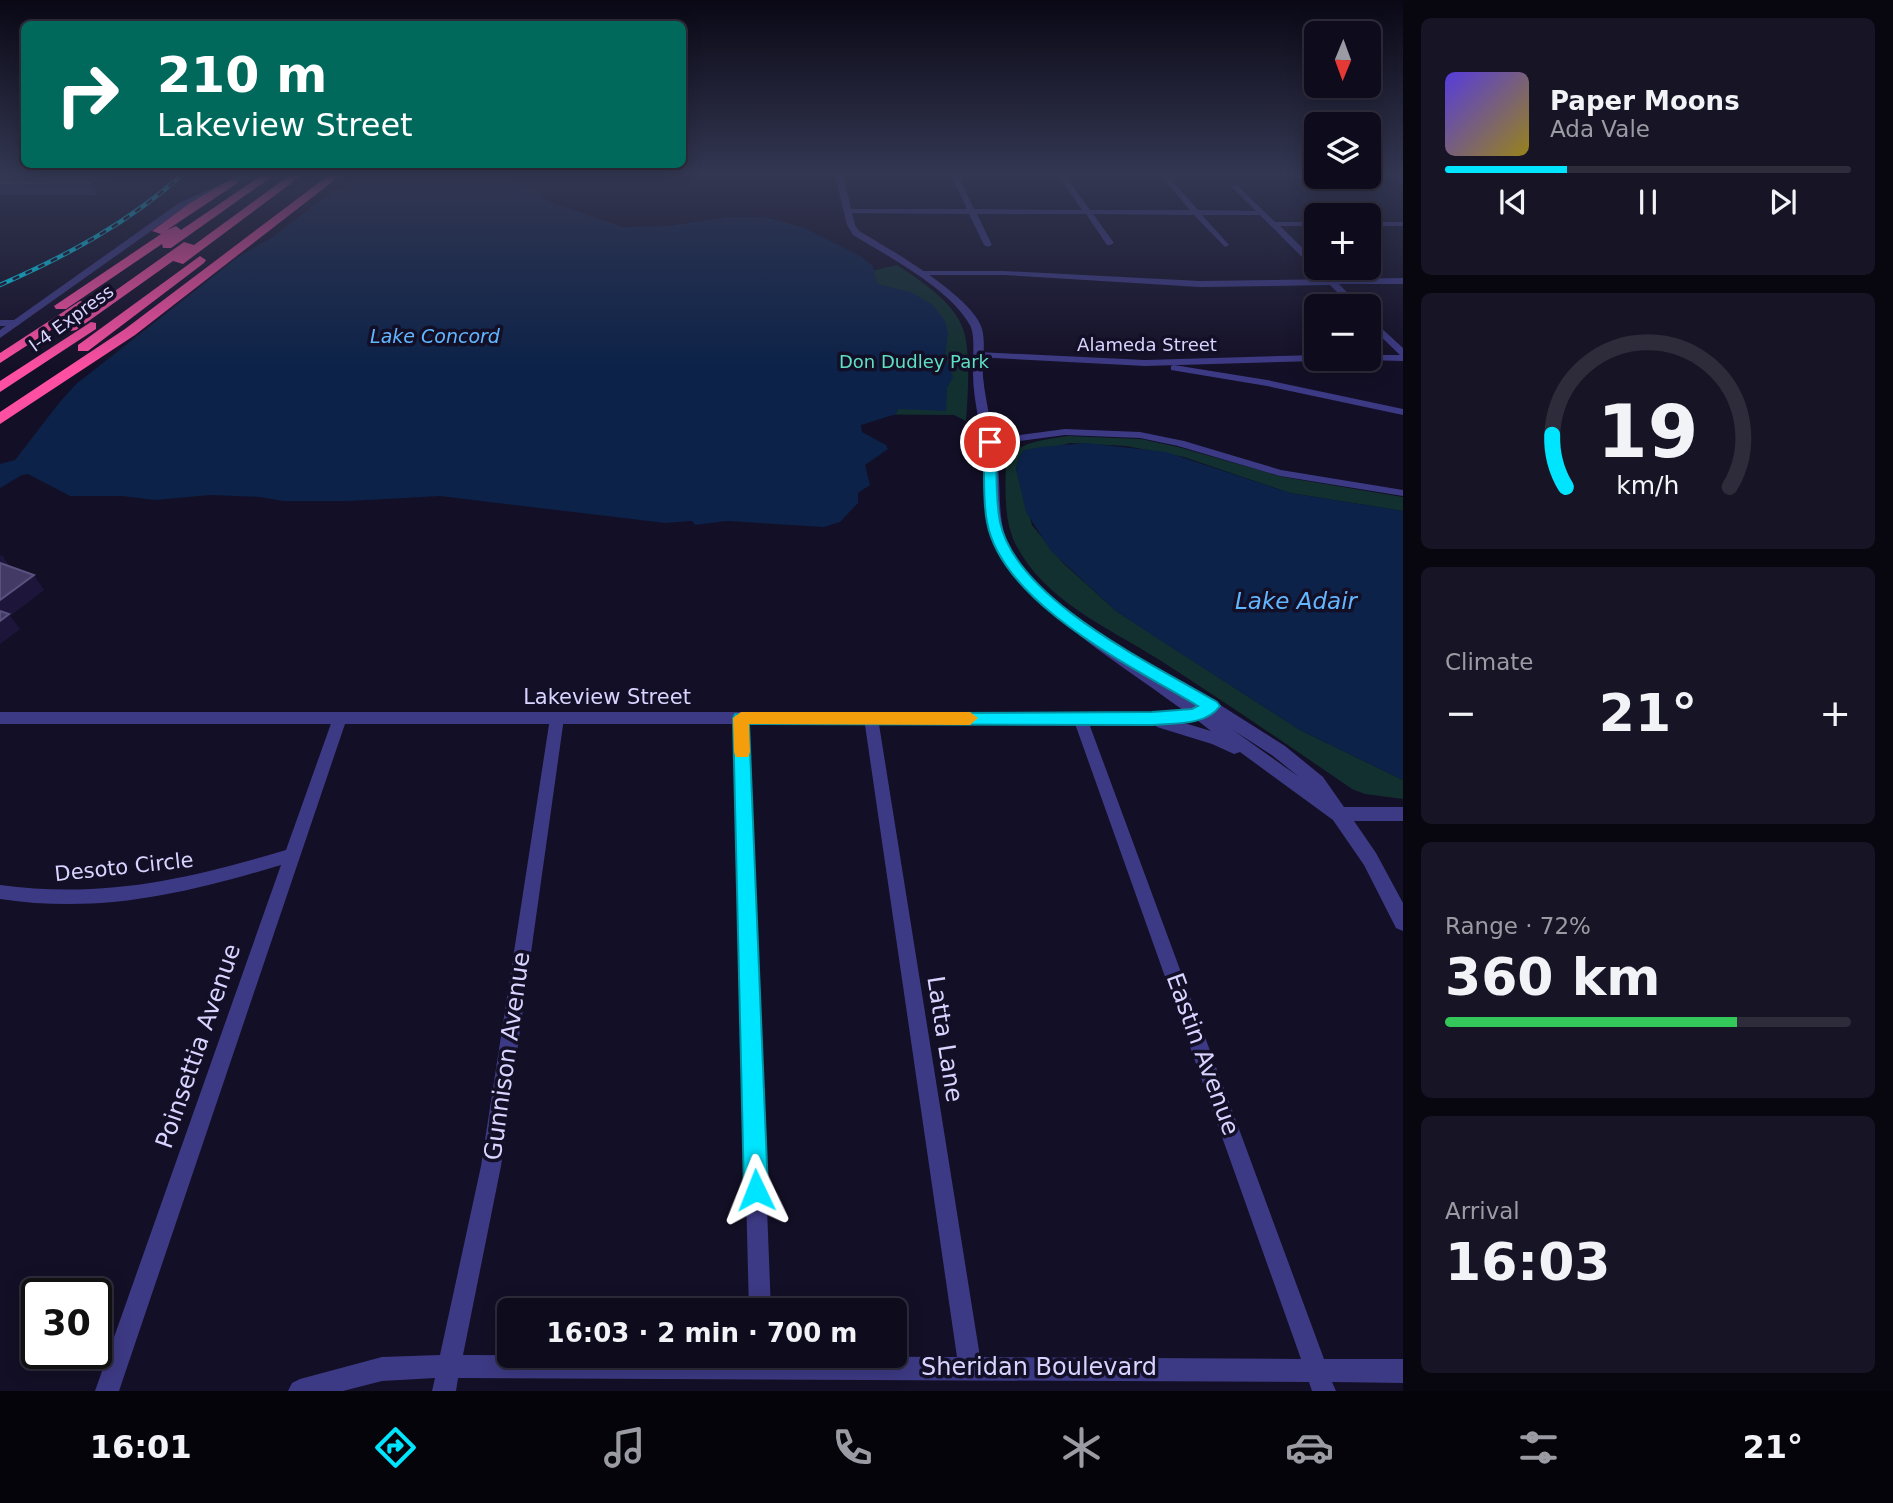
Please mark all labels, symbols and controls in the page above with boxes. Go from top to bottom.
north arrow [1304,21,1381,98]
map controls [1304,21,1381,371]
text: 210 m [157,47,327,104]
icon: right [42,49,133,140]
text: Paper Moons [1550,86,1740,116]
text: Lakeview Street [157,106,413,144]
button: layers [1304,112,1381,189]
text: Ada Vale [1550,116,1650,142]
icon: previous [1494,183,1532,221]
icon: pause [1629,183,1667,221]
icon: next [1764,183,1802,221]
button: + [1304,203,1381,280]
street label: I-4 Express [25,280,117,356]
button: − [1304,294,1381,371]
water label: Lake Concord [370,325,501,347]
street label: Alameda Street [1077,334,1217,355]
park label: Don Dudley Park [839,351,990,372]
text: 19 [1597,389,1699,474]
pin [960,412,1020,472]
icon: arrive [971,423,1009,461]
text: km/h [1616,471,1680,500]
water label: Lake Adair [1235,588,1359,614]
text: Climate [1445,649,1534,675]
text: 21° [1599,683,1697,743]
street label: Lakeview Street [523,685,691,709]
text: − [1445,691,1477,735]
text: + [1819,691,1851,735]
street label: Desoto Circle [53,848,195,886]
text: Range · 72% [1445,913,1591,939]
street label: Poinsettia Avenue [150,940,246,1152]
text: 360 km [1445,947,1660,1007]
street label: Gunnison Avenue [479,950,535,1162]
street label: Eastin Avenue [1161,969,1245,1139]
street label: Latta Lane [921,974,969,1104]
position arrow [719,1153,793,1227]
text: Arrival [1445,1198,1520,1224]
text: 16:03 [1445,1232,1611,1292]
speed limit sign: 30 [21,1278,112,1369]
text: 16:03 · 2 min · 700 m [547,1318,857,1348]
street label: Sheridan Boulevard [921,1353,1157,1381]
icon: directions [371,1423,420,1472]
icon: music [600,1423,649,1472]
icon: phone [828,1423,877,1472]
icon: climate [1057,1423,1106,1472]
icon: car [1285,1423,1334,1472]
icon: filters [1514,1423,1563,1472]
text: 16:01 [90,1428,192,1466]
text: 21° [1743,1428,1803,1466]

